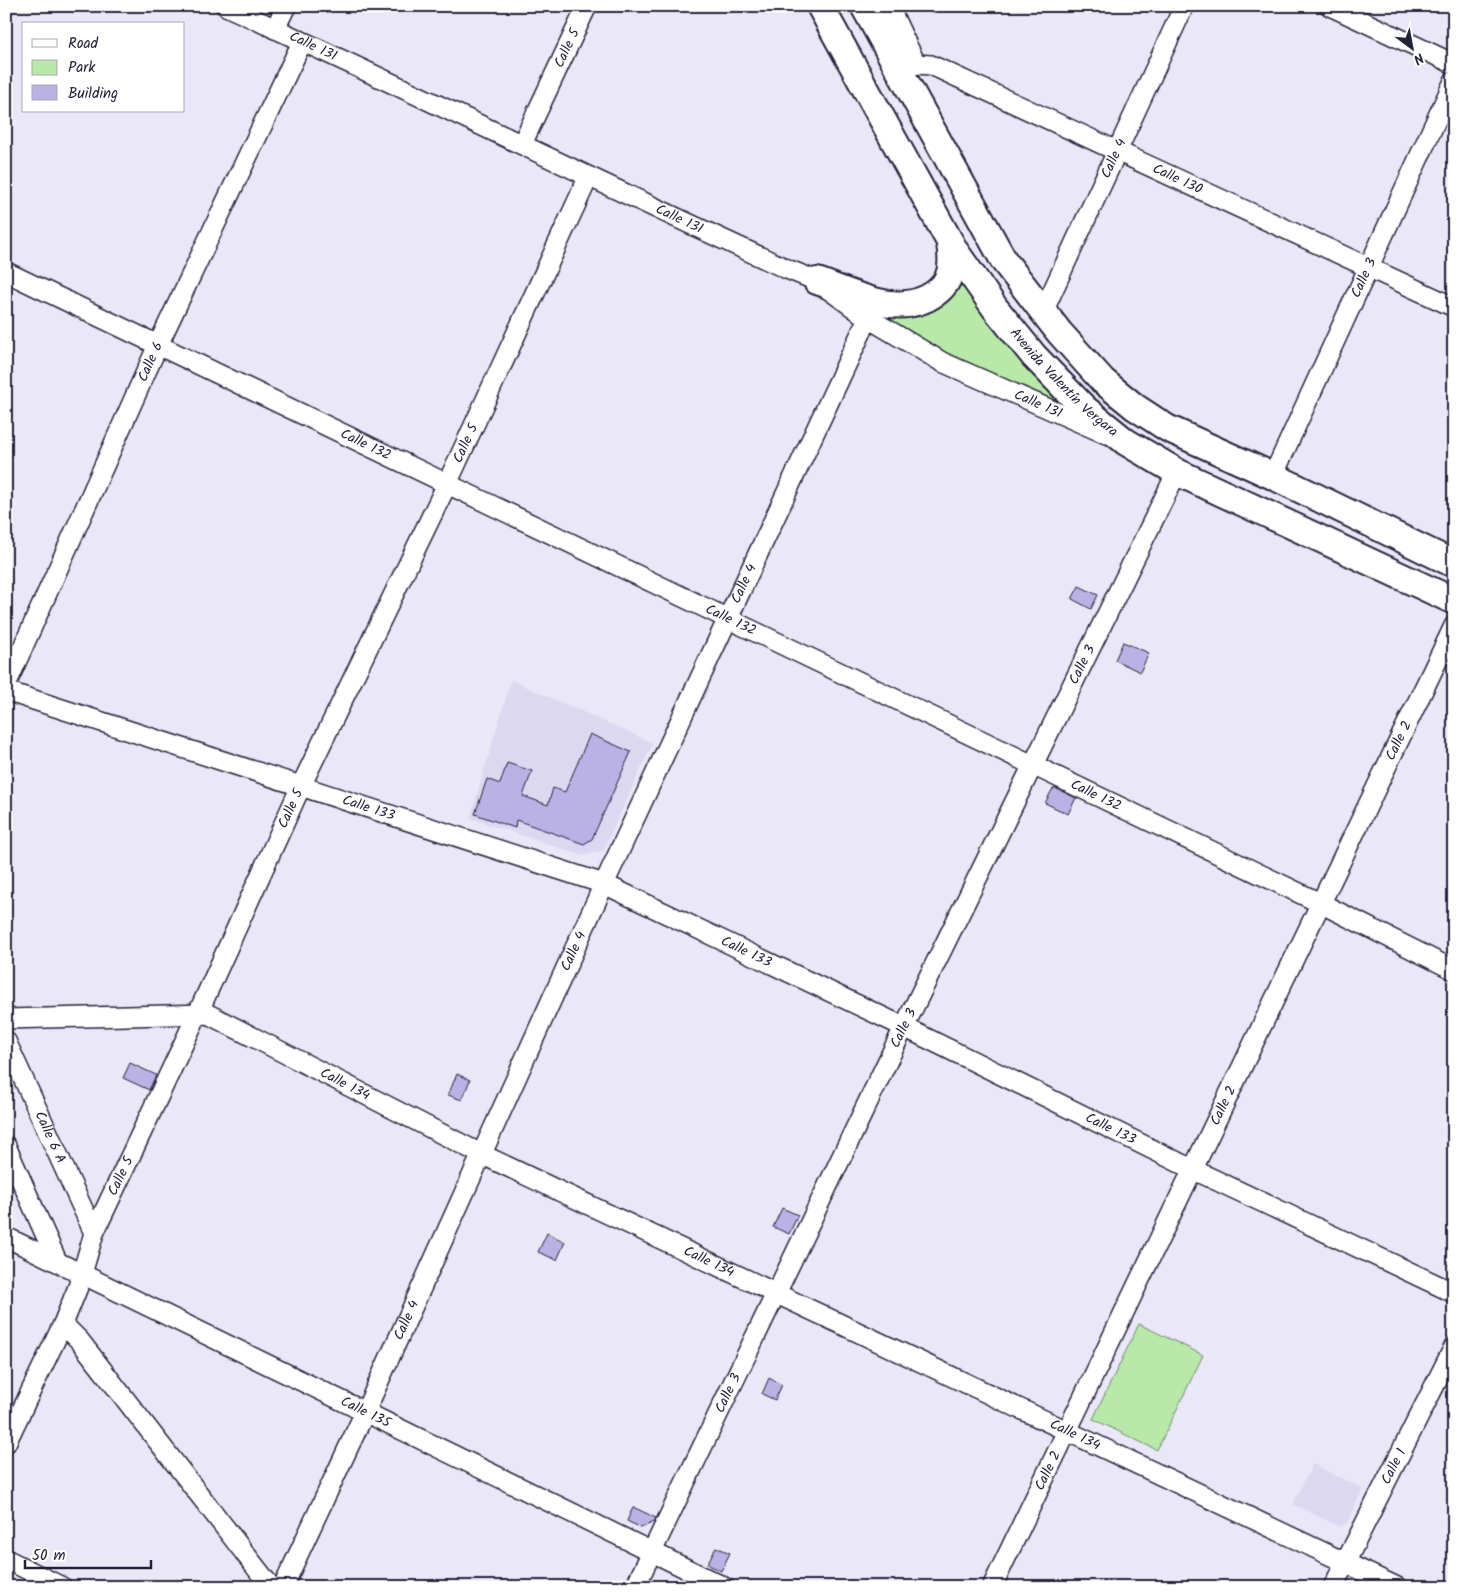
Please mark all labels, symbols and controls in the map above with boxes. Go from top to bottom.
legend [22,22,185,112]
north arrow [1388,22,1438,72]
street label: Calle 5 [548,23,587,71]
street label: Calle 131 [286,26,341,67]
text: Road [68,32,99,56]
text: N [1409,47,1428,70]
text: Park [68,56,96,80]
text: Building [68,82,118,106]
street label: Calle 4 [1095,135,1133,182]
street label: Calle 130 [1149,158,1206,200]
street label: Calle 131 [652,198,707,240]
street label: Calle 3 [1345,254,1383,301]
street label: Avenida Valentín Vergara [1004,323,1123,442]
street label: Calle 6 [132,338,169,385]
street label: Calle 131 [1011,384,1066,424]
street label: Calle 5 [447,419,485,467]
street label: Calle 132 [336,423,395,466]
street label: Calle 4 [725,560,763,607]
street label: Calle 132 [702,598,760,642]
street label: Calle 3 [1063,641,1101,688]
street label: Calle 2 [1380,717,1418,764]
street label: Calle 132 [1067,774,1125,817]
street label: Calle 5 [272,784,310,832]
street label: Calle 133 [339,789,398,827]
street label: Calle 4 [555,928,592,975]
street label: Calle 133 [717,930,775,973]
street label: Calle 3 [884,1005,923,1052]
street label: Calle 134 [316,1062,374,1106]
street label: Calle 2 [1204,1082,1242,1129]
street label: Calle 6 A [29,1107,72,1167]
street label: Calle 133 [1081,1107,1140,1151]
street label: Calle 5 [102,1152,140,1200]
street label: Calle 134 [680,1240,738,1283]
street label: Calle 4 [388,1297,425,1344]
street label: Calle 3 [709,1370,747,1417]
street label: Calle 135 [337,1391,396,1435]
street label: Calle 134 [1046,1413,1104,1456]
street label: Calle 1 [1375,1444,1412,1488]
street label: Calle 2 [1029,1447,1067,1494]
scale bar [25,1538,151,1570]
text: 50 m [32,1544,66,1568]

